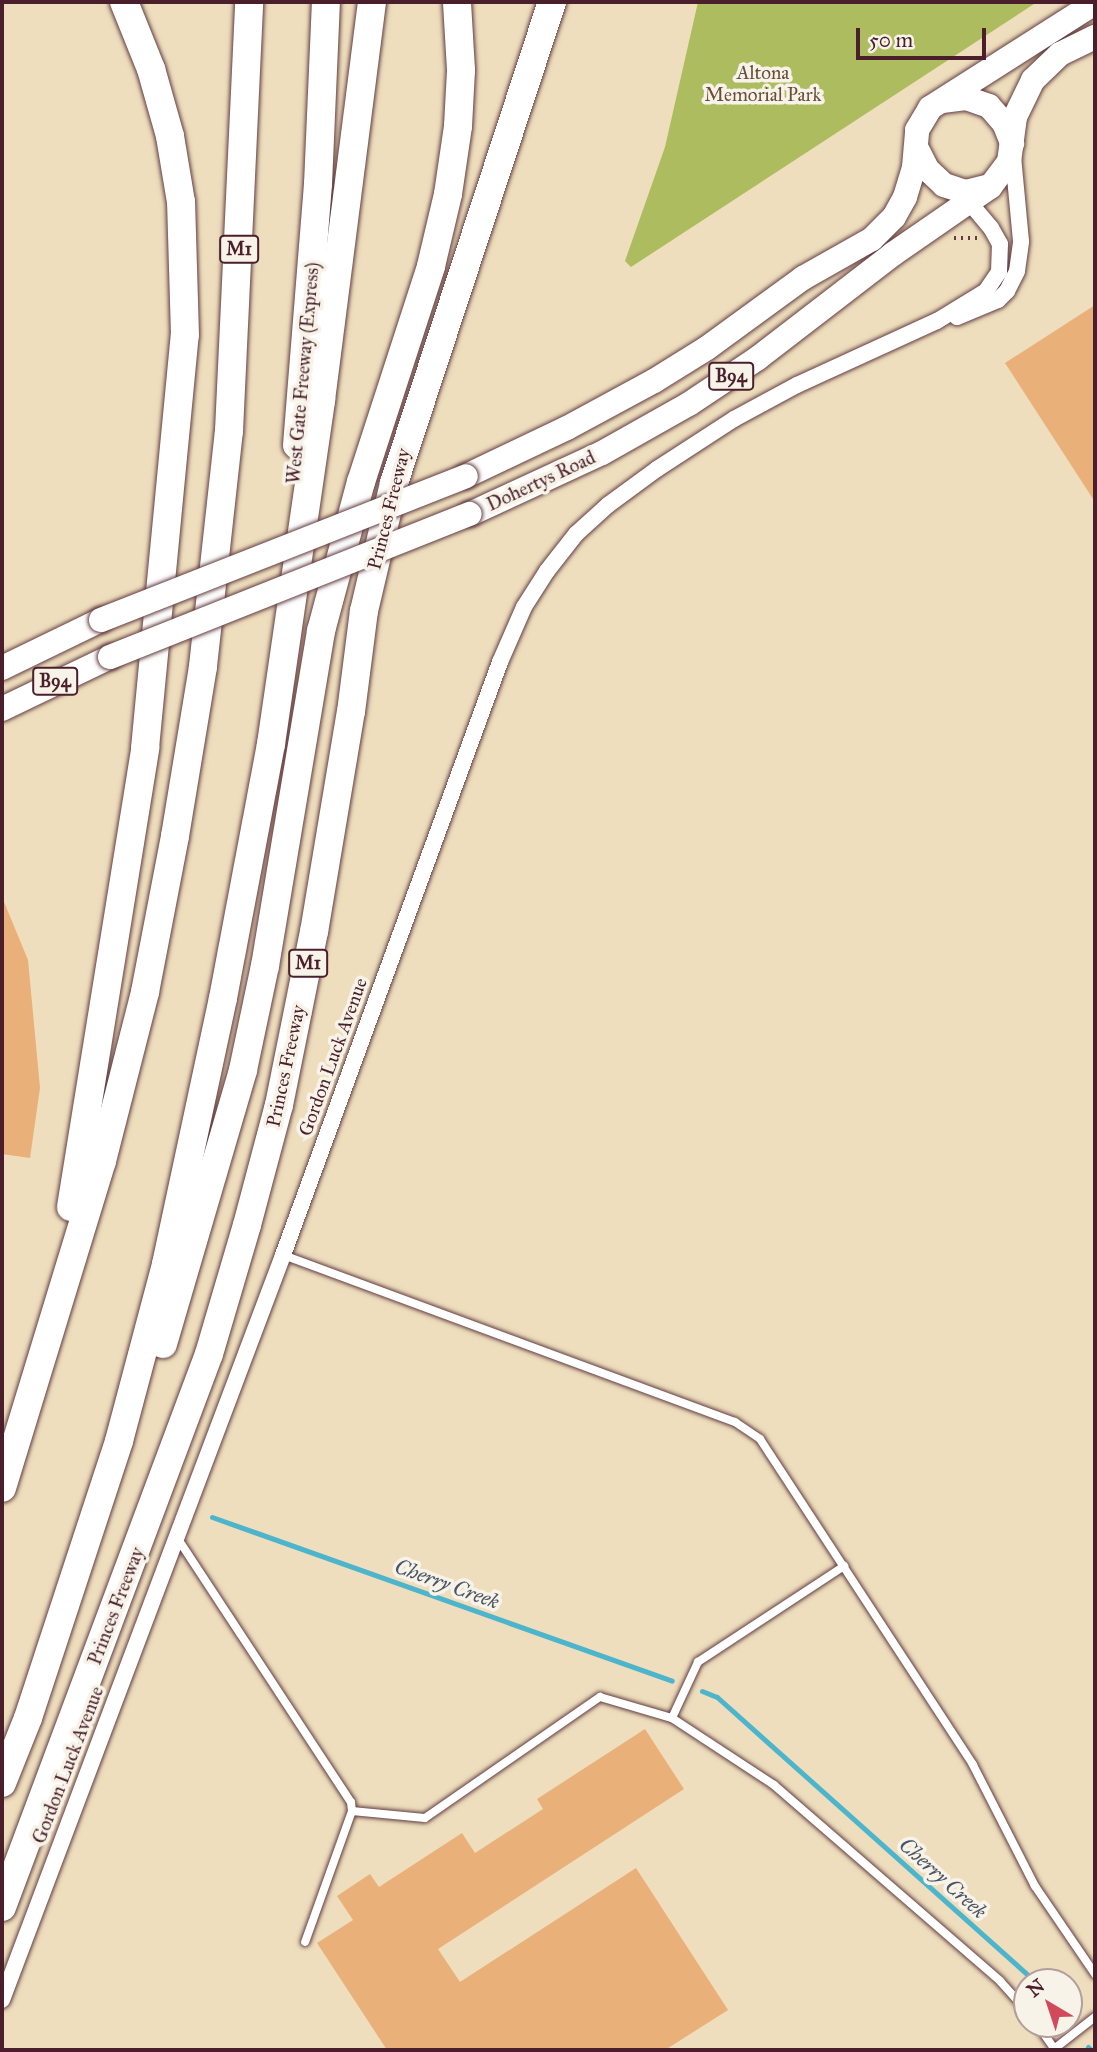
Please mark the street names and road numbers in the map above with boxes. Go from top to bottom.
road number: M1 [218,234,260,264]
street label: West Gate Freeway (Express) [282,261,324,485]
road number: B94 [706,362,756,390]
street label: Princes Freeway [363,446,415,572]
street label: Dohertys Road [483,446,599,516]
road number: B94 [30,666,80,696]
road number: M1 [287,948,329,978]
street label: Gordon Luck Avenue [294,975,372,1139]
street label: Princes Freeway [262,1003,310,1129]
street label: Princes Freeway [83,1544,149,1668]
street label: Gordon Luck Avenue [28,1683,108,1847]

